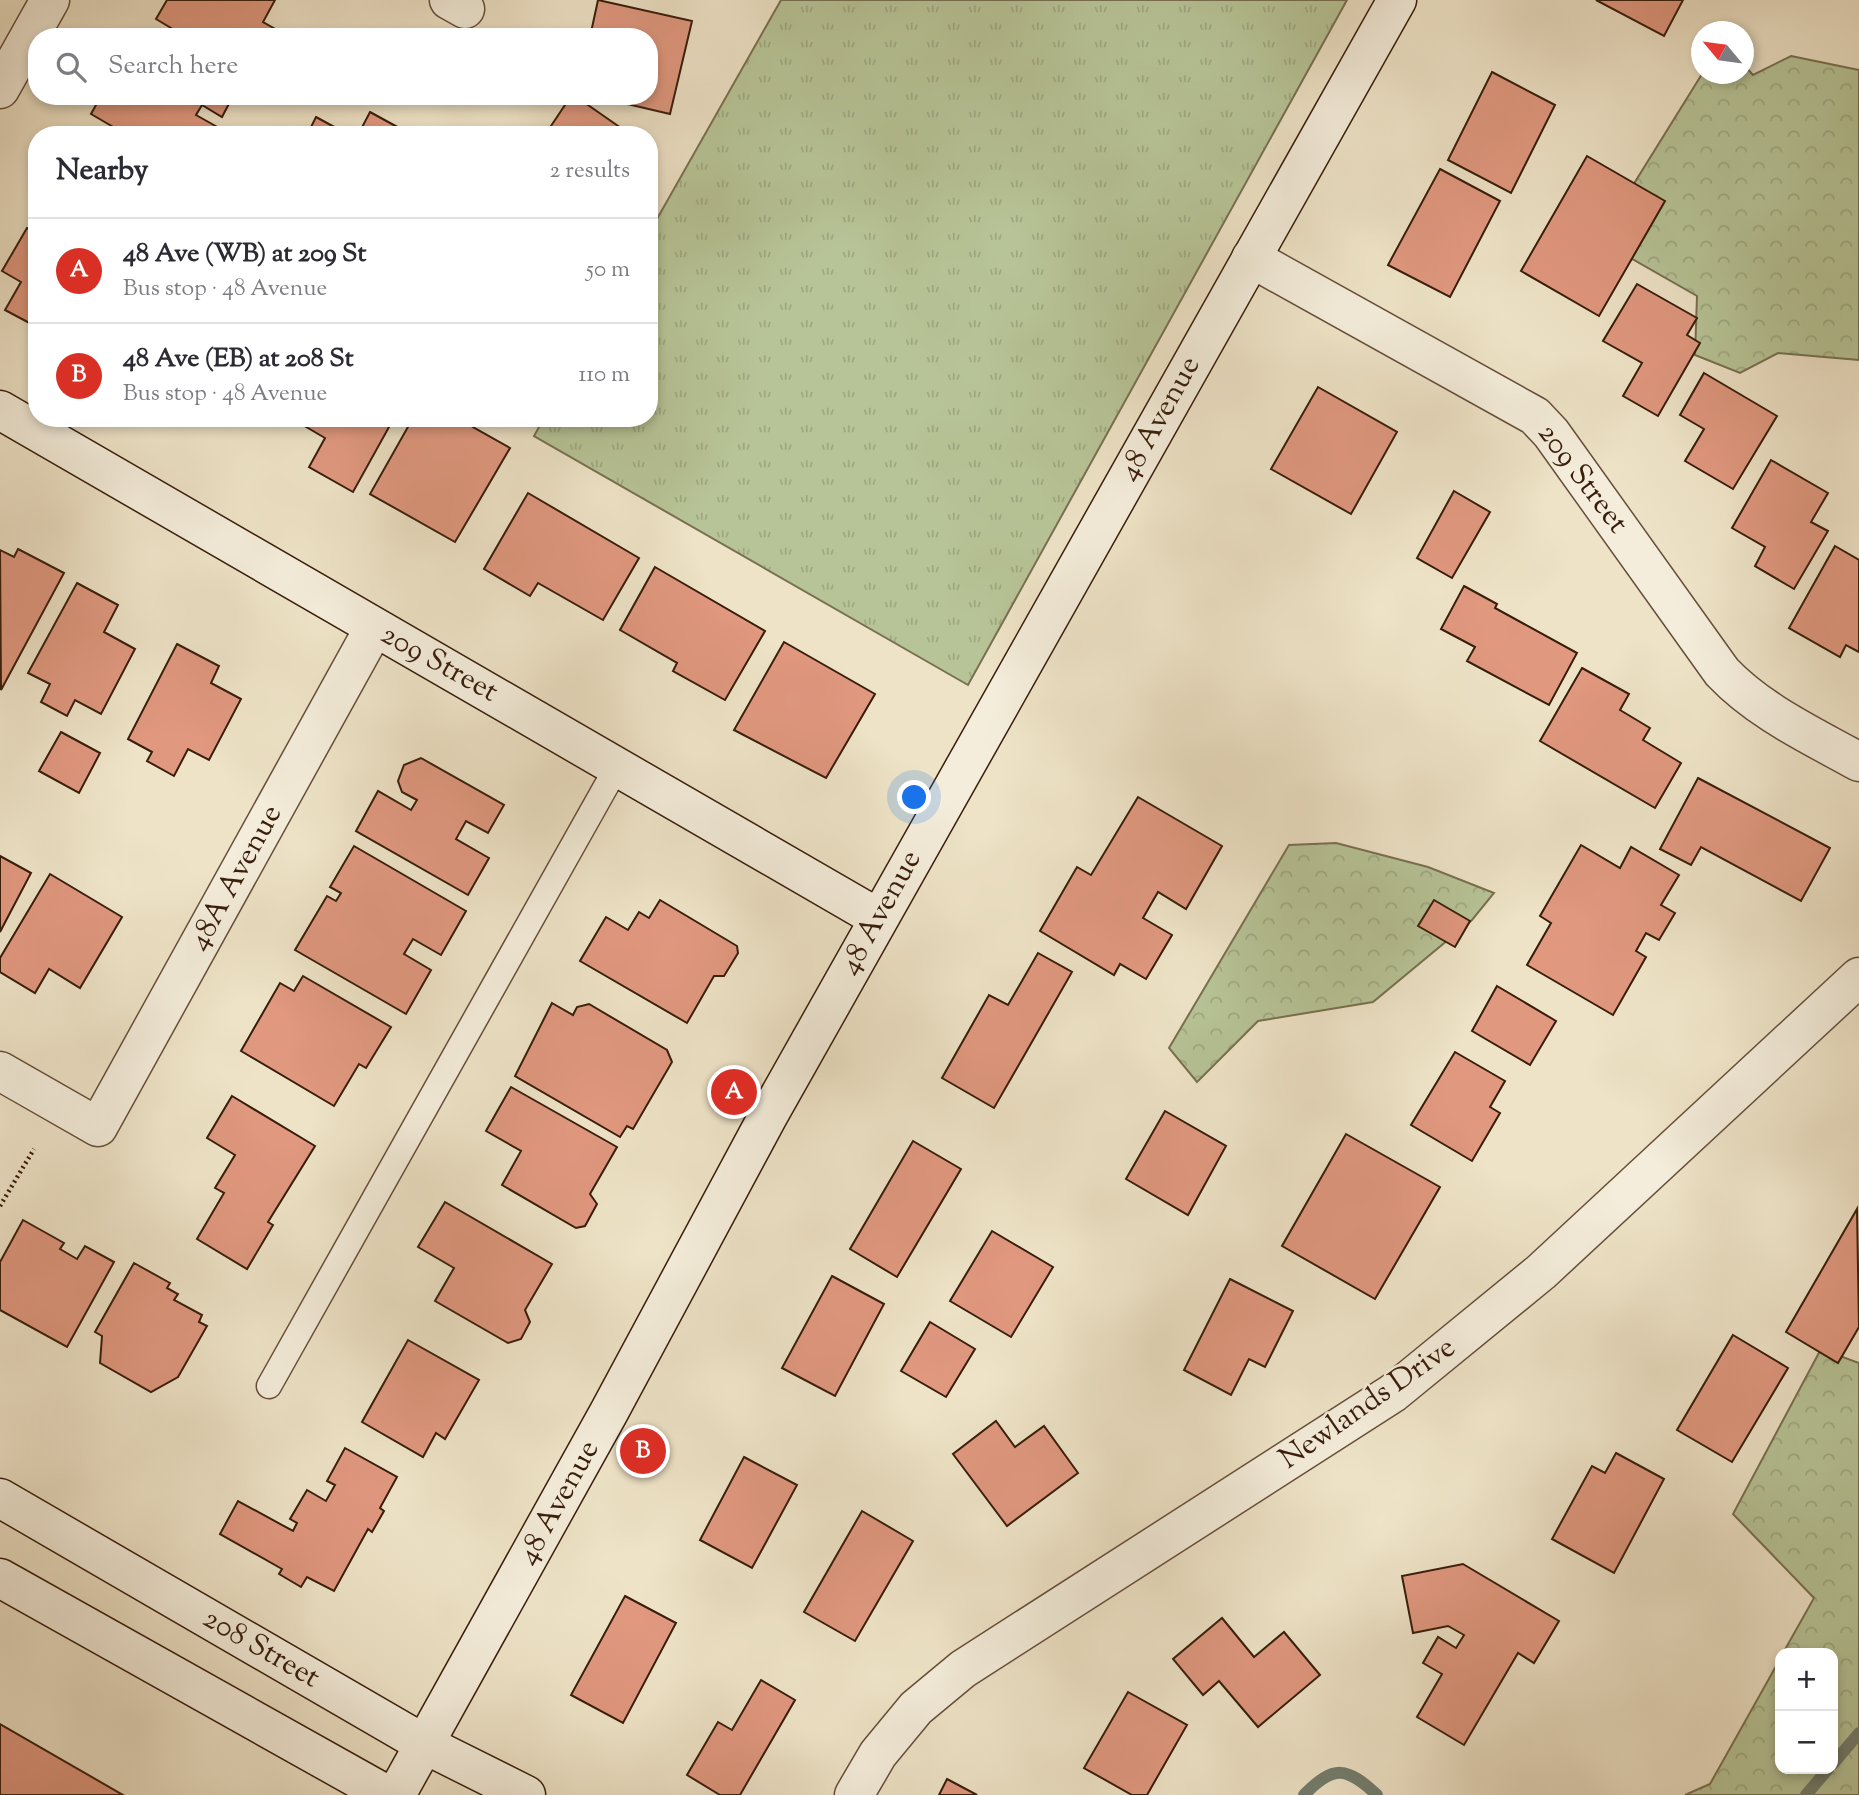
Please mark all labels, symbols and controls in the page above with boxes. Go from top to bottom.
north arrow [1691,21,1754,84]
search box [28,28,658,105]
icon: search [52,48,90,86]
text: Search here [108,48,238,85]
text: Nearby [56,150,148,193]
text: 2 results [550,155,630,188]
text: 48 Ave (WB) at 209 St [123,236,366,273]
text: A [70,254,88,287]
text: 50 m [586,254,630,287]
text: Bus stop · 48 Avenue [123,273,327,306]
text: 48 Ave (EB) at 208 St [123,341,354,378]
street label: 48 Avenue [1108,349,1212,489]
text: B [72,359,86,392]
text: 110 m [579,359,630,392]
text: Bus stop · 48 Avenue [123,378,327,411]
street label: 209 Street [1526,415,1638,543]
street label: 209 Street [372,614,506,714]
your location [897,780,931,814]
street label: 48A Avenue [178,797,294,959]
street label: 48 Avenue [829,843,933,983]
pin: A [711,1066,757,1118]
street label: Newlands Drive [1271,1327,1465,1481]
pin: B [620,1425,666,1477]
street label: 48 Avenue [507,1433,611,1573]
street label: 208 Street [194,1598,328,1700]
map controls [1775,1648,1838,1774]
button: + [1775,1648,1838,1711]
button: − [1775,1711,1838,1774]

